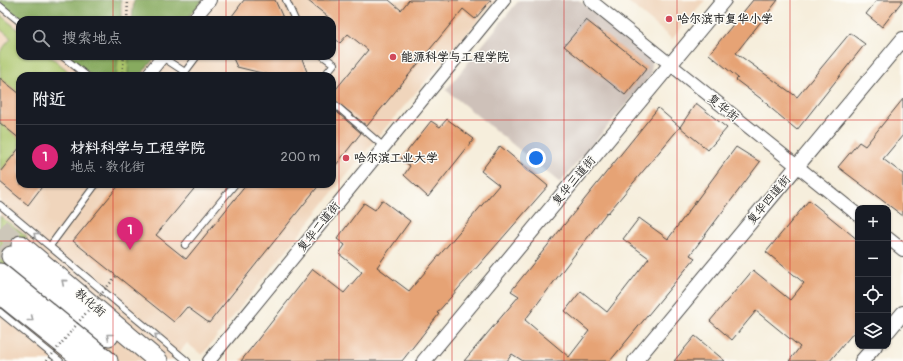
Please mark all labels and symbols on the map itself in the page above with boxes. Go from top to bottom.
place label: 哈尔滨市复华小学 [677,12,773,27]
marker: 哈尔滨市复华小学 [664,14,674,24]
place label: 能源科学与工程学院 [401,50,509,65]
marker: 能源科学与工程学院 [388,52,398,62]
street label: 复华街 [704,91,742,125]
your location [526,148,546,168]
place label: 哈尔滨工业大学 [354,151,438,166]
marker: 哈尔滨工业大学 [341,153,351,163]
street label: 复华三道街 [549,153,599,209]
street label: 复华四道街 [744,172,794,228]
street label: 复华二道街 [294,199,344,255]
pin: 1 [117,217,143,250]
one-way arrow [33,232,40,239]
one-way arrow [62,279,69,286]
street label: 教化街 [71,286,109,320]
one-way arrow [26,314,33,321]
one-way arrow [155,333,162,340]
one-way arrow [107,334,114,341]

